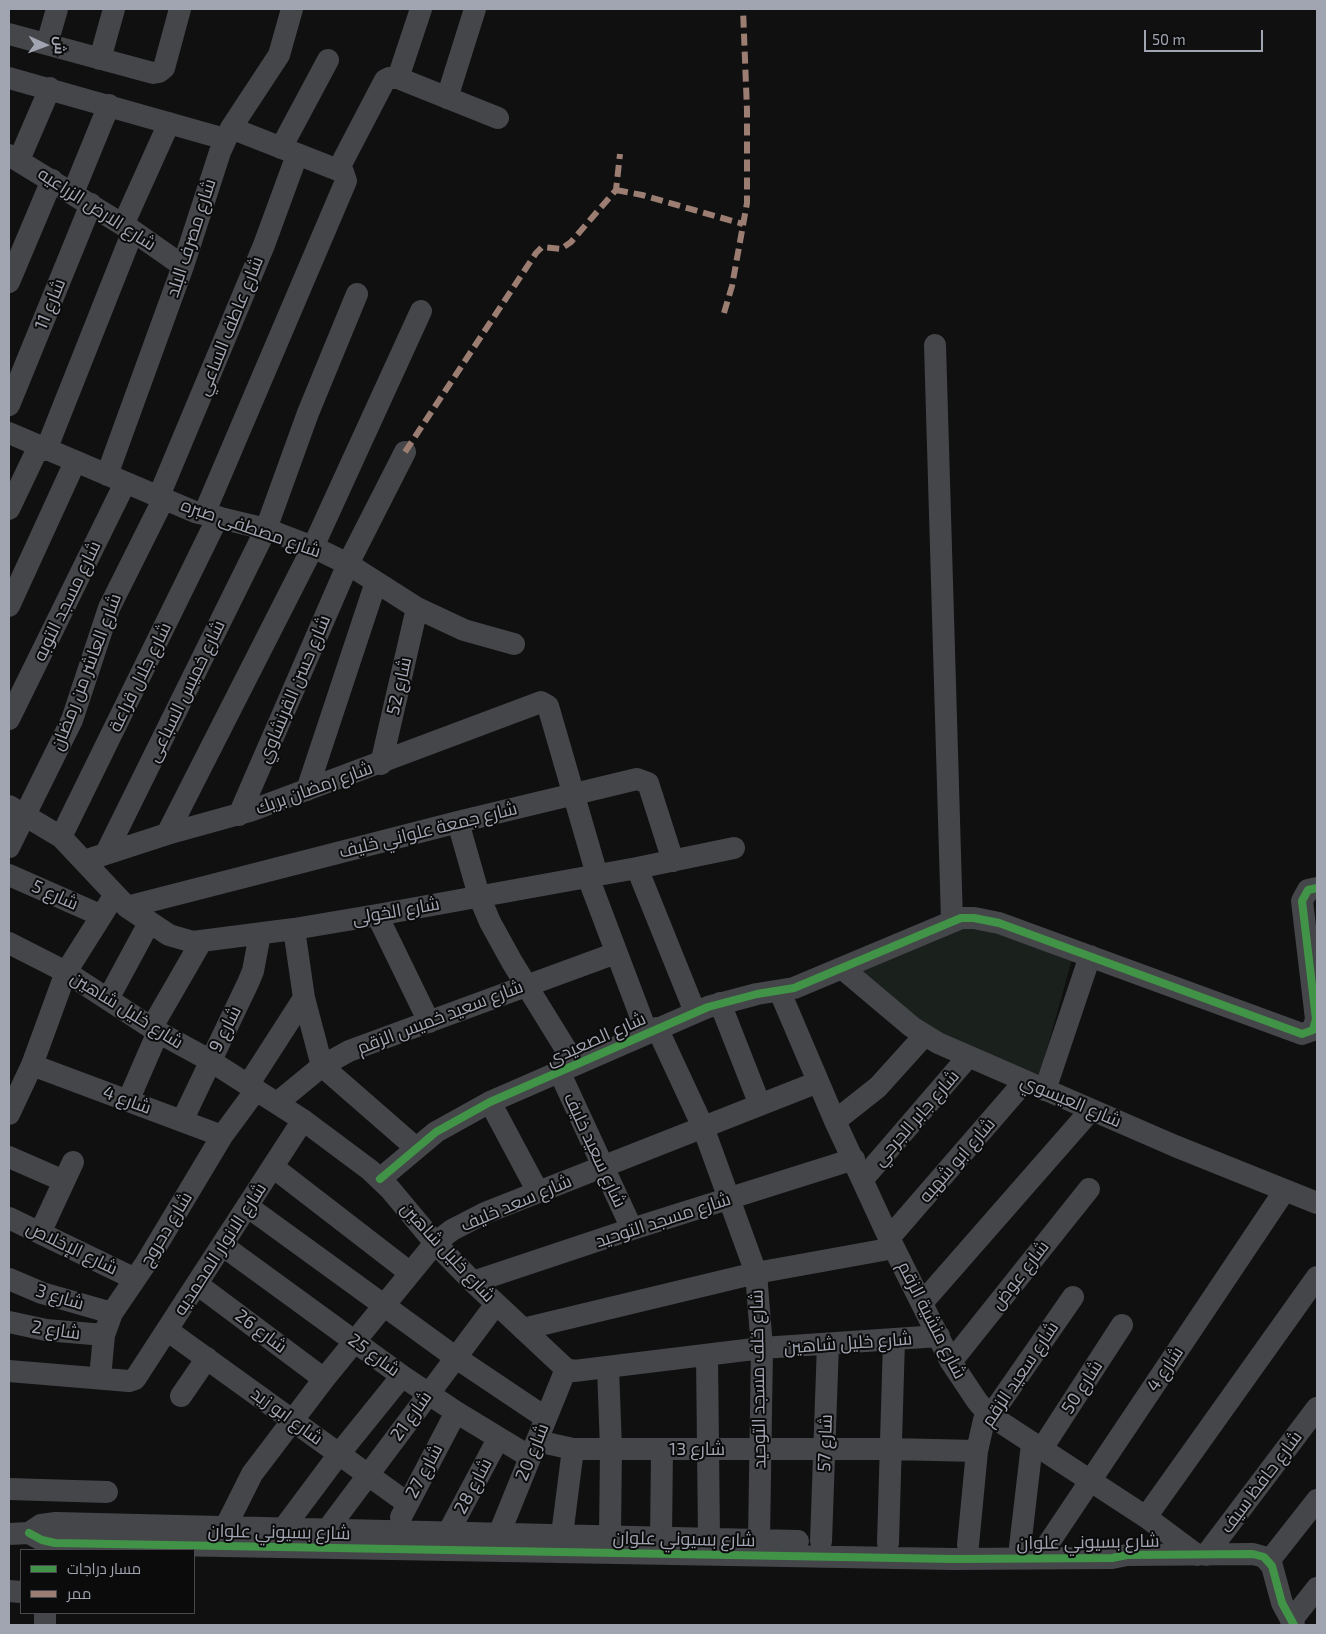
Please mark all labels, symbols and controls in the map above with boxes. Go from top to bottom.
north arrow [20,20,70,70]
scale bar [1146,20,1265,52]
text: 50 m [1152,30,1186,48]
text: ش [52,36,69,55]
street label: شارع الارض الزراعيه [34,163,160,255]
street label: شارع مصرف البلد [162,176,220,300]
street label: شارع عاطف الساعي [192,253,268,399]
street label: شارع 11 [30,275,70,333]
street label: شارع مصطفى صبره [178,494,324,562]
street label: شارع مسجد التوبه [29,537,105,665]
street label: شارع العاشر من رمضان [46,590,126,754]
street label: شارع حسن القرنشاوي [253,612,335,766]
street label: شارع خميس السباعى [142,617,230,765]
street label: شارع جلال قراعة [104,619,176,735]
street label: شارع 52 [382,655,416,717]
street label: شارع رمضان بريك [253,757,375,819]
street label: شارع جمعة علواني خليف [337,797,519,863]
street label: شارع 5 [28,875,82,915]
street label: شارع الخولى [351,893,441,929]
street label: شارع خليل شاهين [67,967,187,1053]
street label: شارع سعيد خميس الزقم [354,975,526,1059]
street label: شارع 9 [204,1002,246,1056]
street label: شارع الصعيدى [543,1007,649,1071]
street label: شارع جابر الجرحي [868,1066,964,1170]
street label: شارع العيسوي [1017,1070,1125,1132]
street label: شارع 4 [100,1081,154,1119]
street label: شارع سعيد خليف [559,1089,631,1211]
street label: شارع ابو شهبه [914,1113,1000,1207]
street label: شارع سعد خليف [457,1170,575,1236]
street label: شارع الانوار المحمديه [169,1179,271,1319]
street label: شارع دحروج [135,1188,197,1270]
street label: شارع مسجد التوحيد [593,1188,733,1252]
street label: شارع خليل شاهين [396,1198,500,1306]
street label: شارع الإخلاص [23,1217,121,1279]
street label: شارع عوض [986,1236,1054,1314]
street label: شارع منشية الزقم [893,1258,971,1382]
street label: شارع 3 [33,1280,87,1314]
street label: شارع خلف مسجد التوحيد [746,1289,770,1469]
street label: شارع 26 [231,1305,291,1357]
street label: شارع 2 [30,1316,82,1344]
street label: شارع سعيد الزقم [977,1317,1063,1431]
street label: شارع خليل شاهين [783,1328,913,1358]
street label: شارع 25 [344,1329,404,1381]
street label: شارع 4 [1142,1342,1188,1396]
street label: شارع 50 [1057,1356,1107,1418]
street label: شارع ابو زيد [247,1383,327,1449]
street label: شارع 21 [386,1387,436,1445]
street label: شارع 57 [813,1414,837,1472]
street label: شارع 20 [511,1420,553,1484]
street label: شارع حافظ سيف [1215,1427,1307,1537]
street label: شارع 13 [669,1438,725,1460]
street label: شارع 27 [401,1440,447,1502]
street label: شارع 28 [449,1454,497,1518]
street label: شارع بسيوني علوان [207,1520,351,1544]
street label: شارع بسيوني علوان [612,1527,756,1551]
street label: شارع بسيوني علوان [1016,1530,1160,1554]
legend [20,1549,195,1614]
text: مسار دراجات [67,1559,141,1577]
text: ممر [67,1584,91,1602]

